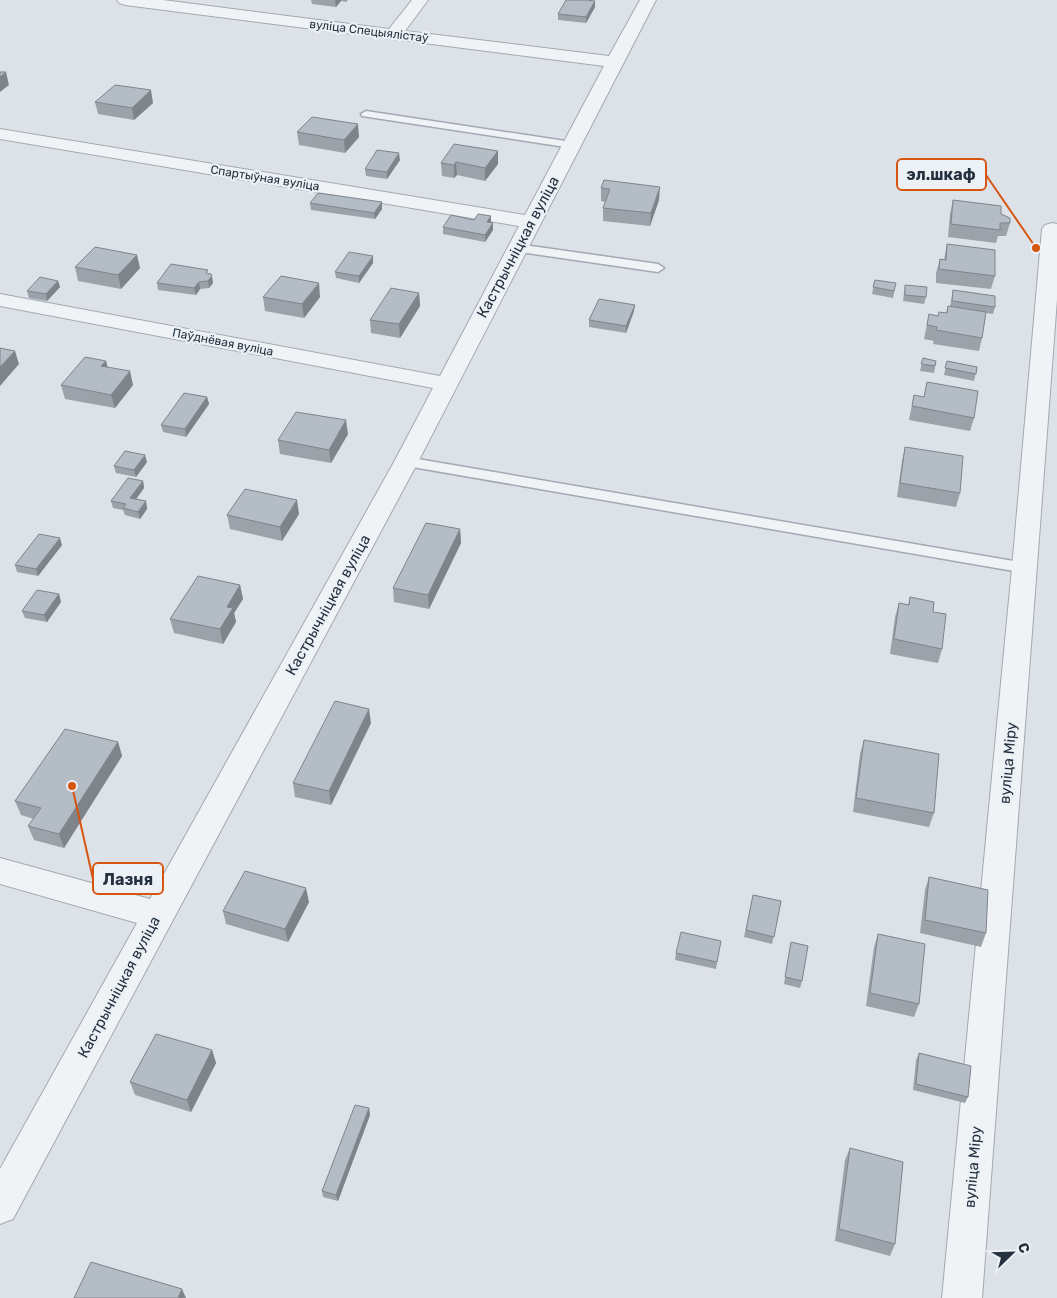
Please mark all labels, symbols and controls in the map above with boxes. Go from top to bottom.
street label: вуліца Спецыялістаў [309,17,430,45]
callout: эл.шкаф [897,159,986,190]
street label: Спартыўная вуліца [209,162,321,194]
text: эл.шкаф [906,165,976,184]
street label: Кастрычніцкая вуліца [473,173,563,321]
street label: Паўднёвая вуліца [171,325,275,359]
street label: Кастрычніцкая вуліца [282,532,374,678]
street label: вуліца Міру [995,721,1021,805]
callout: Лазня [93,863,163,894]
text: Лазня [103,870,153,889]
street label: Кастрычніцкая вуліца [74,913,164,1061]
street label: вуліца Міру [960,1125,986,1209]
north arrow [987,1228,1037,1278]
text: С [1014,1240,1033,1256]

